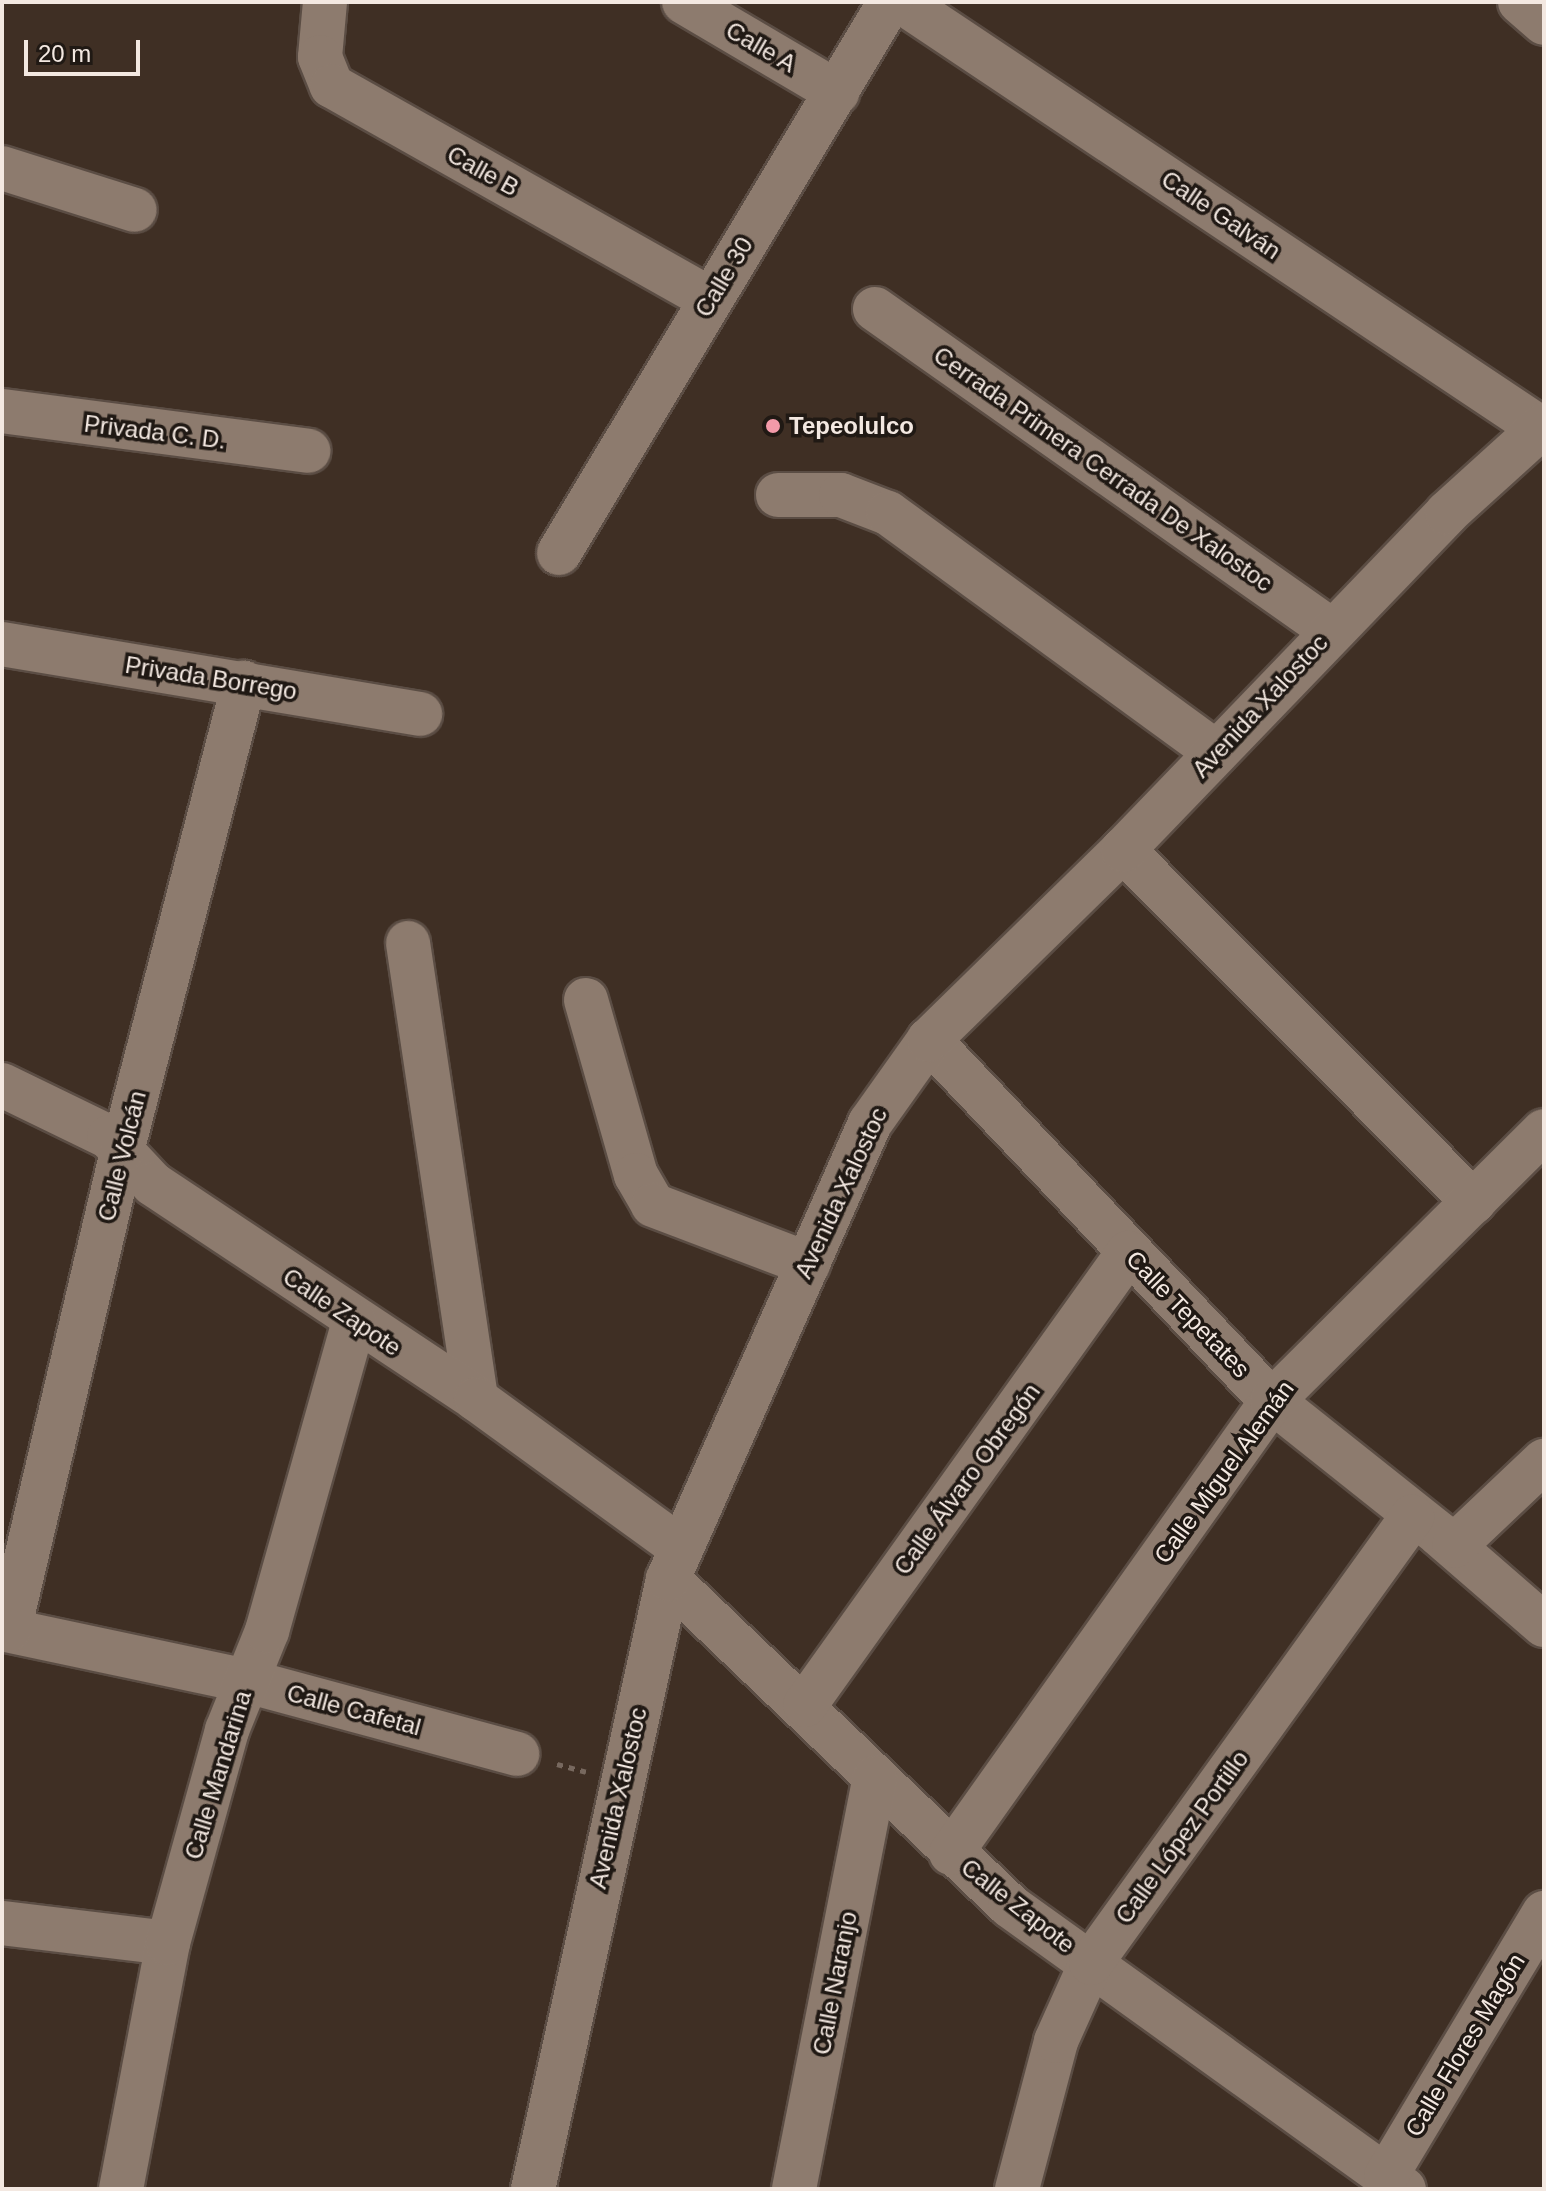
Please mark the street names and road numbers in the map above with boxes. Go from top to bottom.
street label: Calle A [720,15,802,79]
street label: Calle B [442,140,524,202]
street label: Calle Galván [1156,165,1286,265]
street label: Calle 30 [689,232,759,322]
street label: Cerrada Primera Cerrada De Xalostoc [928,341,1278,597]
street label: Privada C. D. [82,409,228,455]
street label: Avenida Xalostoc [1186,629,1334,783]
street label: Privada Borrego [123,650,299,706]
street label: Calle Volcán [92,1088,152,1224]
street label: Avenida Xalostoc [789,1103,893,1283]
street label: Calle Tepetates [1120,1244,1256,1384]
street label: Calle Zapote [278,1262,406,1362]
street label: Calle Miguel Alemán [1148,1375,1300,1569]
street label: Calle Álvaro Obregón [888,1378,1046,1580]
street label: Calle Cafetal [284,1678,424,1742]
street label: Calle Mandarina [179,1687,257,1863]
street label: Avenida Xalostoc [583,1705,653,1891]
street label: Calle López Portillo [1110,1745,1254,1929]
street label: Calle Zapote [956,1853,1080,1959]
street label: Calle Naranjo [807,1909,863,2057]
street label: Calle Flores Magón [1399,1948,1531,2142]

